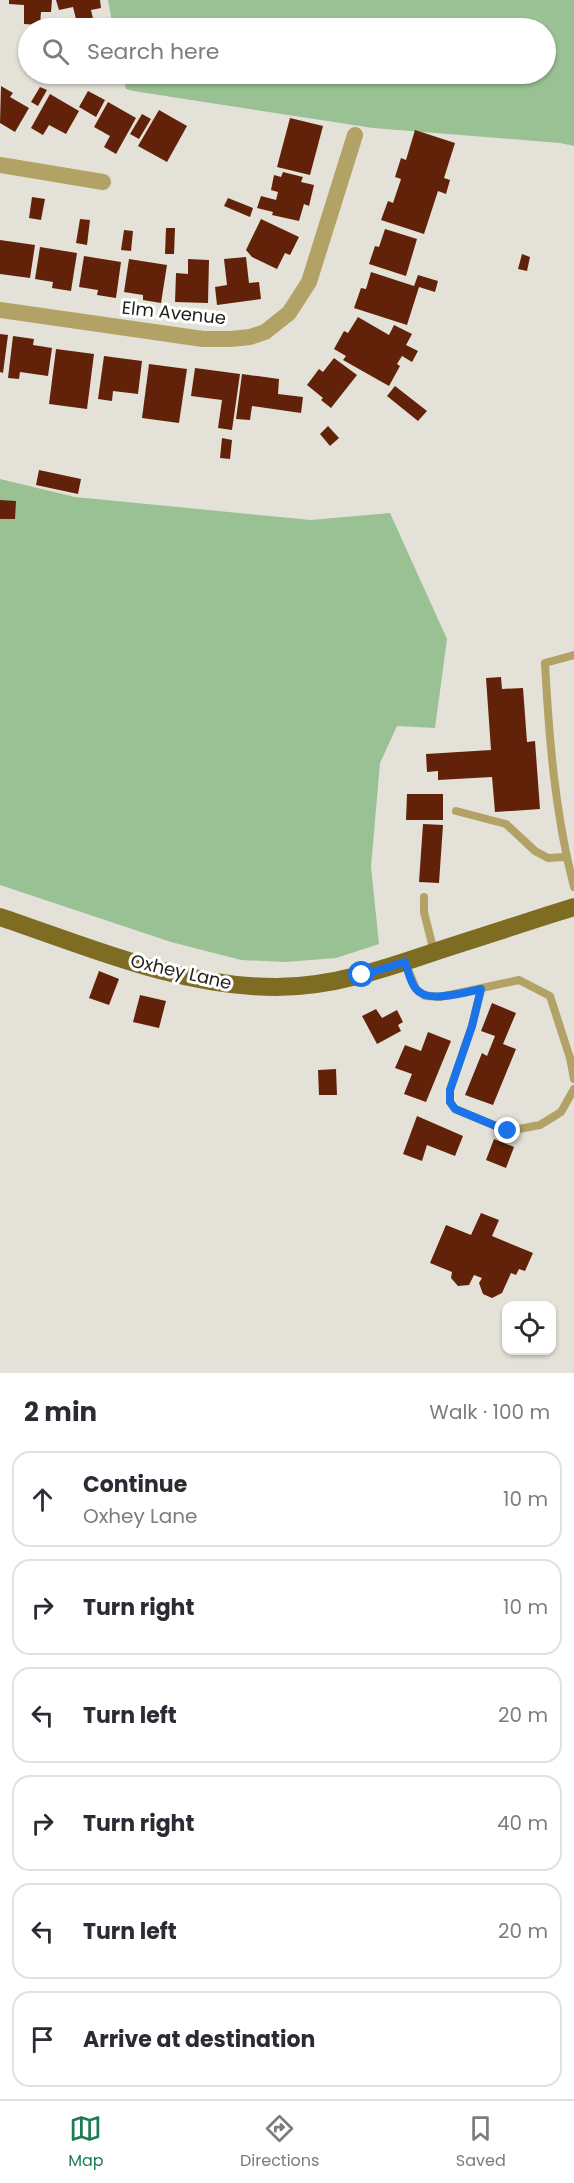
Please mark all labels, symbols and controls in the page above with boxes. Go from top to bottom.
search box [18,18,556,84]
icon: search [39,35,72,68]
text: Search here [87,36,220,67]
street label: Elm Avenue [121,295,227,330]
street label: Oxhey Lane [128,948,234,995]
route start [348,961,374,987]
route end [494,1117,520,1143]
map controls [502,1301,556,1355]
button: locate [502,1301,556,1355]
text: 2 min [24,1394,97,1430]
text: Walk · 100 m [429,1398,550,1426]
text: Continue [83,1469,187,1500]
icon: ahead [26,1483,59,1516]
text: 10 m [503,1485,548,1513]
text: Oxhey Lane [83,1502,197,1530]
icon: right [26,1591,59,1624]
text: Turn right [83,1592,194,1623]
text: 10 m [503,1593,548,1621]
icon: left [26,1699,59,1732]
text: Turn left [83,1700,177,1731]
text: 20 m [498,1701,548,1729]
icon: right [26,1807,59,1840]
text: Turn right [83,1808,194,1839]
text: 40 m [497,1809,548,1837]
icon: left [26,1915,59,1948]
text: Turn left [83,1916,177,1947]
text: 20 m [498,1917,548,1945]
icon: arrive [26,2023,59,2056]
text: Arrive at destination [83,2024,315,2055]
tab: Map [68,2112,104,2173]
tab: Directions [240,2112,319,2173]
tab: Saved [456,2112,506,2173]

